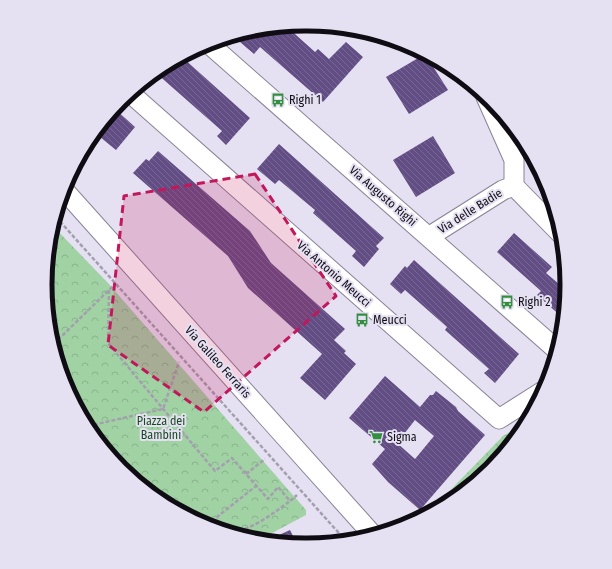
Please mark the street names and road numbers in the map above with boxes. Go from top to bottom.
street label: Via Augusto Righi [346,163,420,229]
street label: Via delle Badie [435,186,505,236]
street label: Via Antonio Meucci [294,238,374,310]
street label: Via Galileo Ferraris [182,323,254,401]

